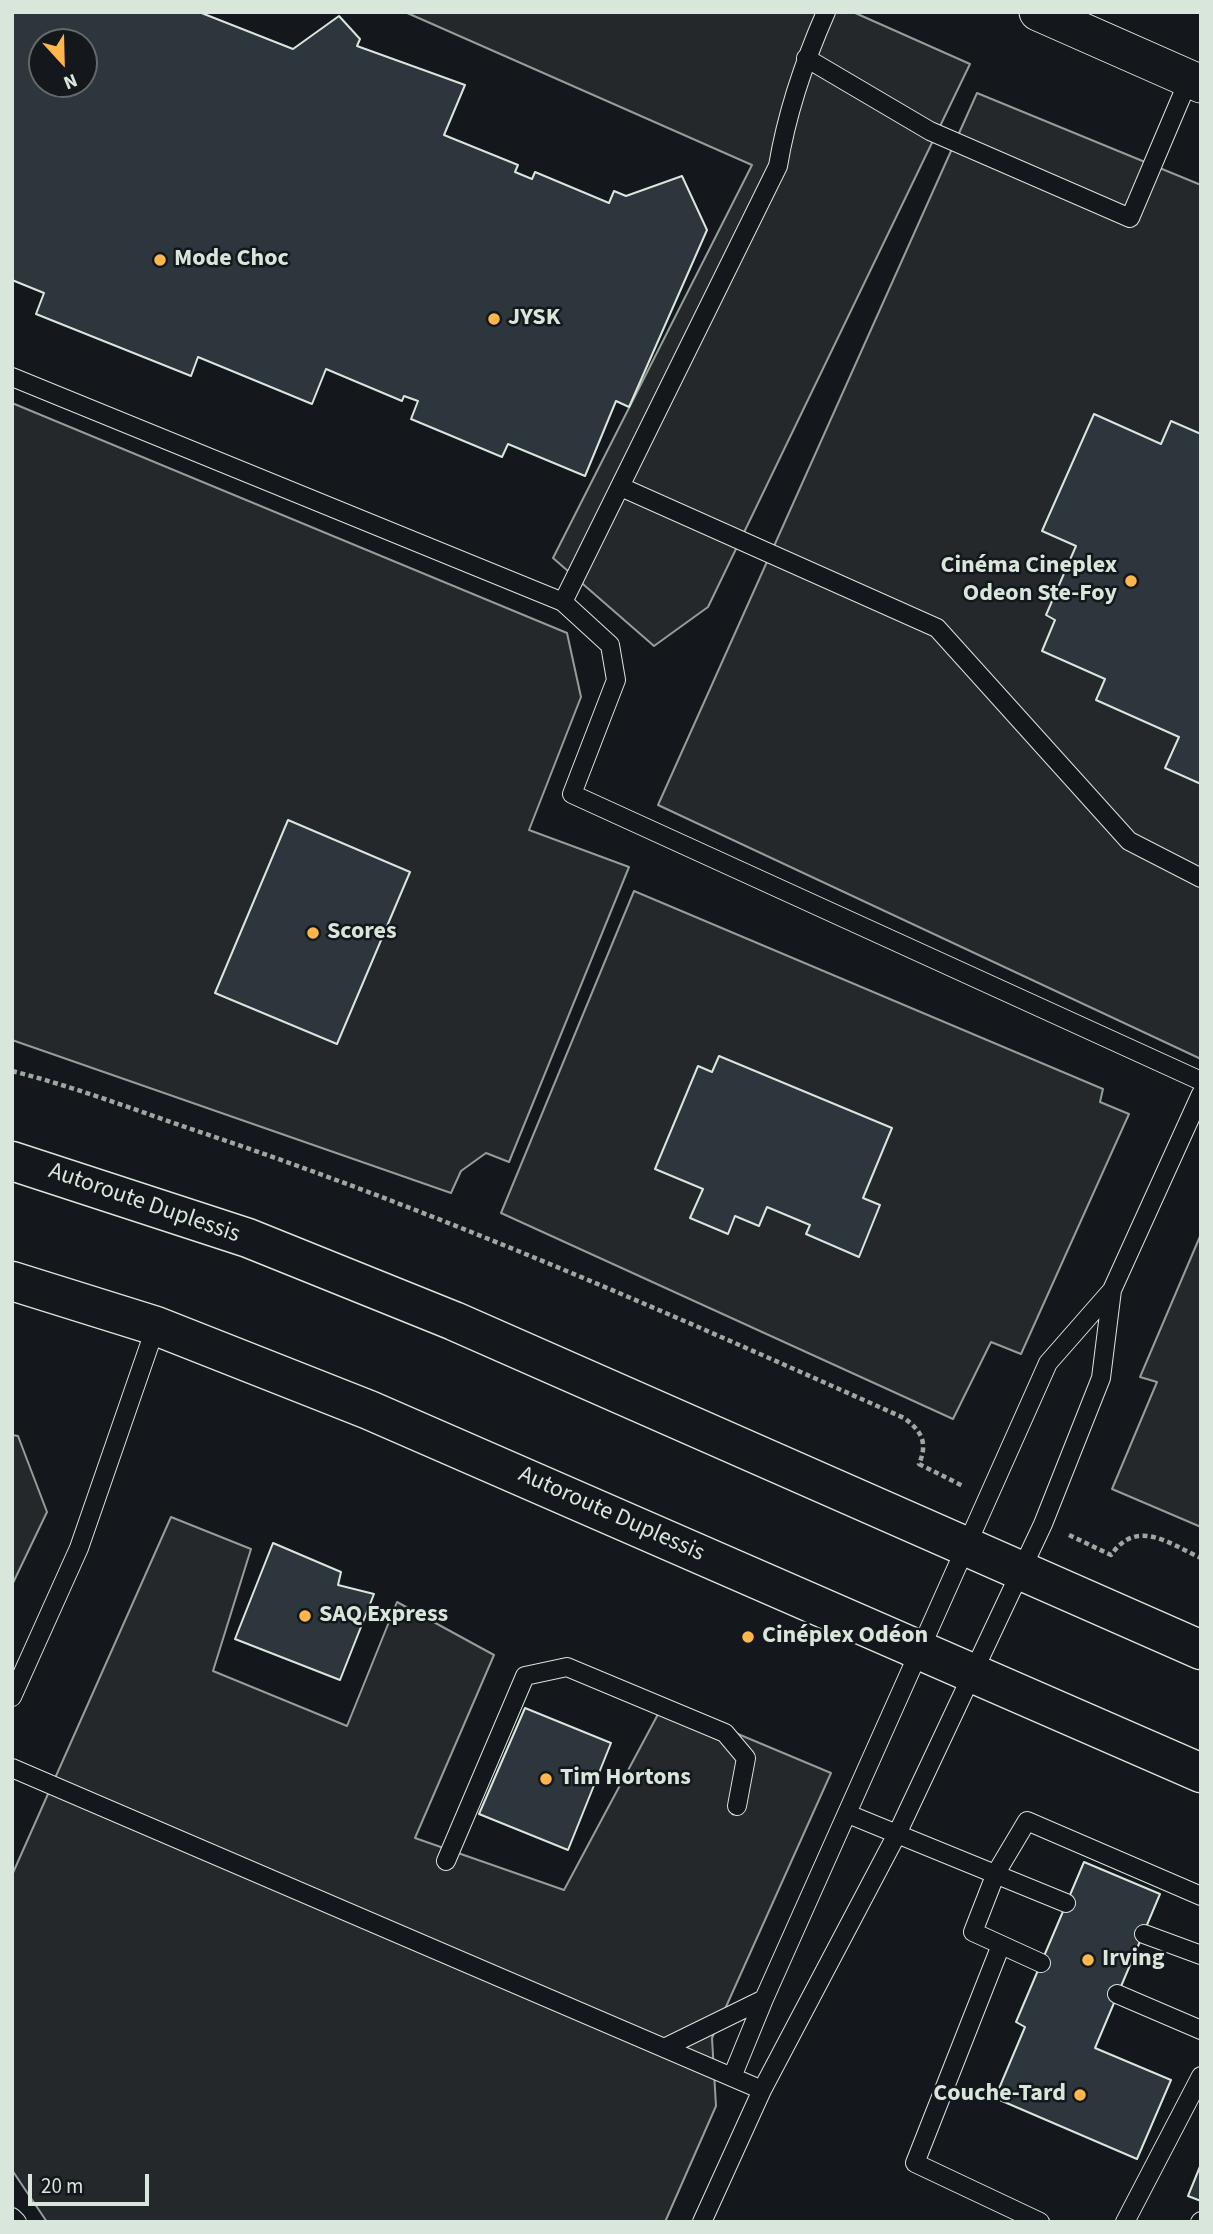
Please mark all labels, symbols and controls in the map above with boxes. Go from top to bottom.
north arrow [28,28,98,98]
text: N [59,66,81,96]
place label: Mode Choc [174,246,289,274]
marker: Mode Choc [152,252,168,268]
place label: JYSK [508,305,560,333]
marker: JYSK [486,311,502,327]
place label: Cinéma Cineplex Odeon Ste-Foy [940,553,1117,609]
marker: Cinéma Cineplex Odeon Ste-Foy [1123,573,1139,589]
place label: Scores [327,919,397,947]
marker: Scores [305,925,321,941]
street label: Autoroute Duplessis [44,1158,244,1250]
street label: Autoroute Duplessis [514,1461,708,1569]
place label: SAQ Express [319,1602,448,1630]
marker: SAQ Express [297,1608,313,1624]
place label: Cinéplex Odéon [762,1623,928,1651]
marker: Cinéplex Odéon [740,1629,756,1645]
place label: Tim Hortons [560,1765,691,1793]
marker: Tim Hortons [538,1771,554,1787]
place label: Irving [1102,1946,1165,1974]
marker: Irving [1080,1952,1096,1968]
place label: Couche-Tard [933,2081,1066,2109]
marker: Couche-Tard [1072,2087,1088,2103]
scale bar [32,2160,152,2204]
text: 20 m [41,2171,83,2201]

